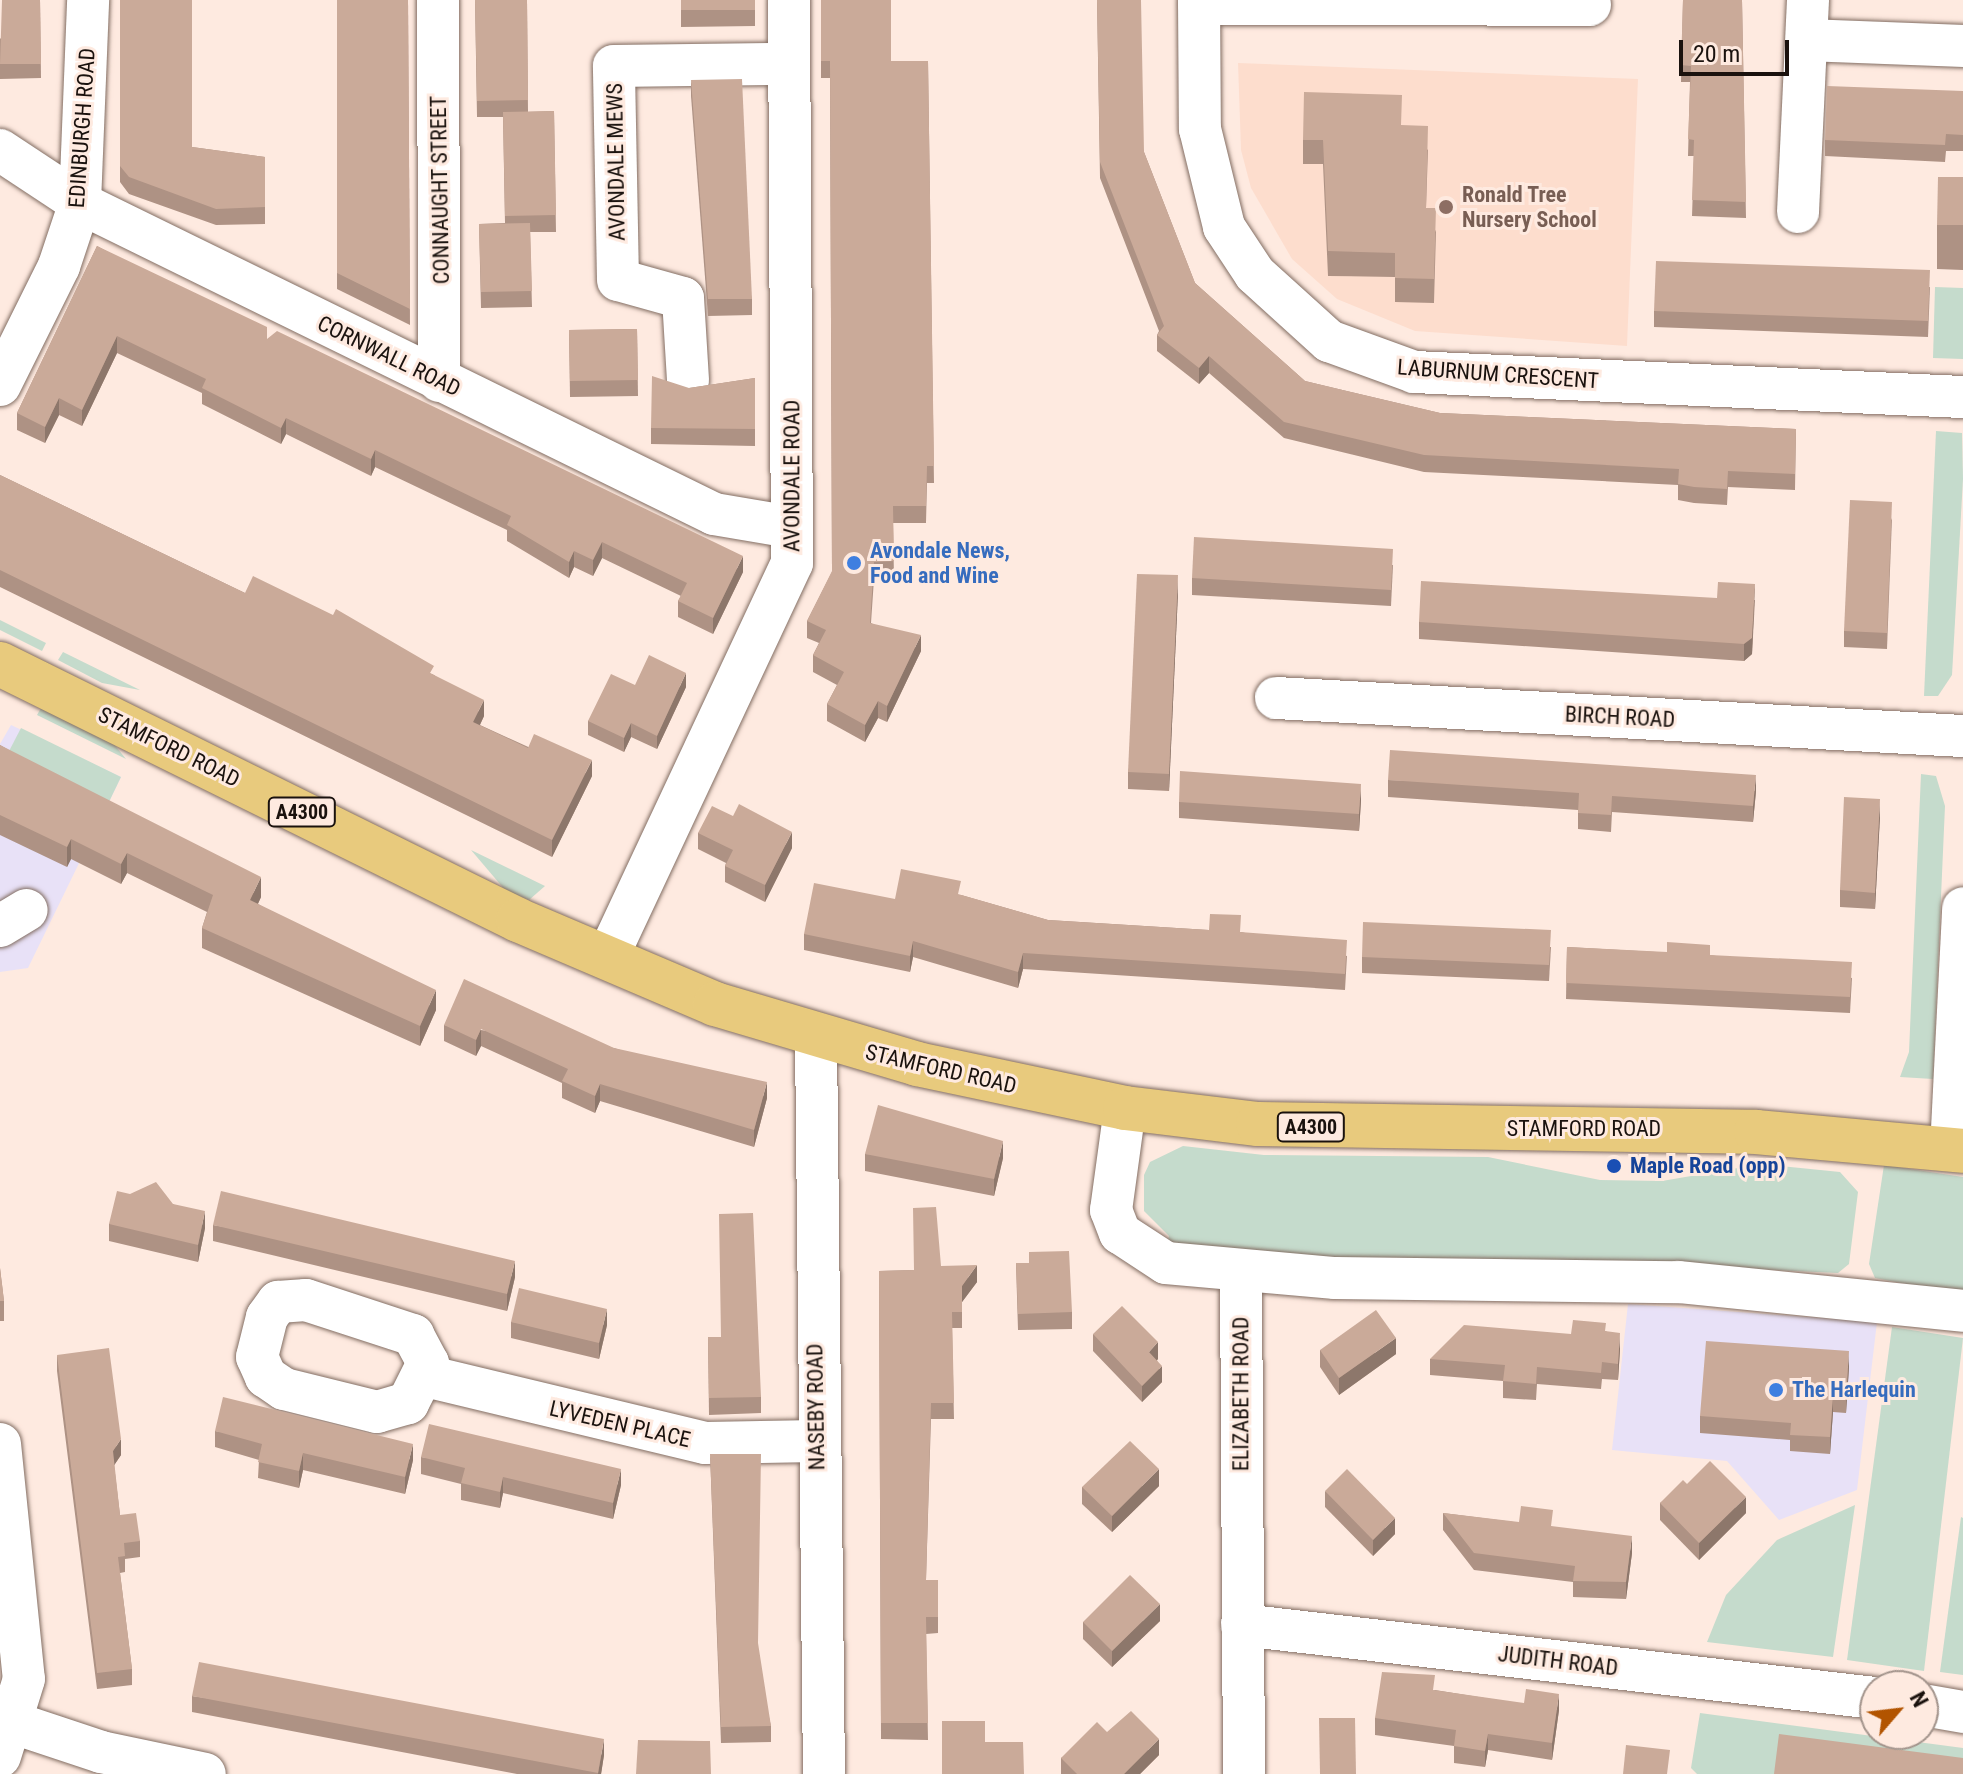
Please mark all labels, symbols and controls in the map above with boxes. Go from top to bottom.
scale bar [1683,24,1793,74]
text: 20 m [1693,40,1740,68]
street label: EDINBURGH ROAD [63,47,101,209]
street label: AVONDALE MEWS [601,83,631,241]
street label: CONNAUGHT STREET [425,95,455,285]
place label: Ronald Tree Nursery School [1462,181,1597,232]
marker: Ronald Tree Nursery School [1437,198,1455,216]
street label: CORNWALL ROAD [313,310,465,402]
street label: LABURNUM CRESCENT [1396,354,1600,394]
street label: AVONDALE ROAD [779,400,805,552]
place label: Avondale News, Food and Wine [870,537,1010,588]
marker: Avondale News, Food and Wine [845,554,863,572]
street label: STAMFORD ROAD [94,701,244,793]
street label: BIRCH ROAD [1564,701,1676,733]
road number: A4300 [266,796,338,828]
street label: STAMFORD ROAD [863,1039,1019,1099]
road number: A4300 [1275,1111,1347,1143]
street label: STAMFORD ROAD [1507,1116,1661,1142]
place label: Maple Road (opp) [1630,1153,1786,1179]
marker: Maple Road (opp) [1605,1157,1623,1175]
street label: ELIZABETH ROAD [1228,1317,1254,1471]
street label: NASEBY ROAD [802,1343,830,1471]
place label: The Harlequin [1792,1377,1916,1403]
marker: The Harlequin [1767,1381,1785,1399]
street label: LYVEDEN PLACE [547,1395,693,1453]
street label: JUDITH ROAD [1496,1641,1620,1681]
north arrow [1859,1670,1939,1750]
text: N [1905,1688,1933,1711]

